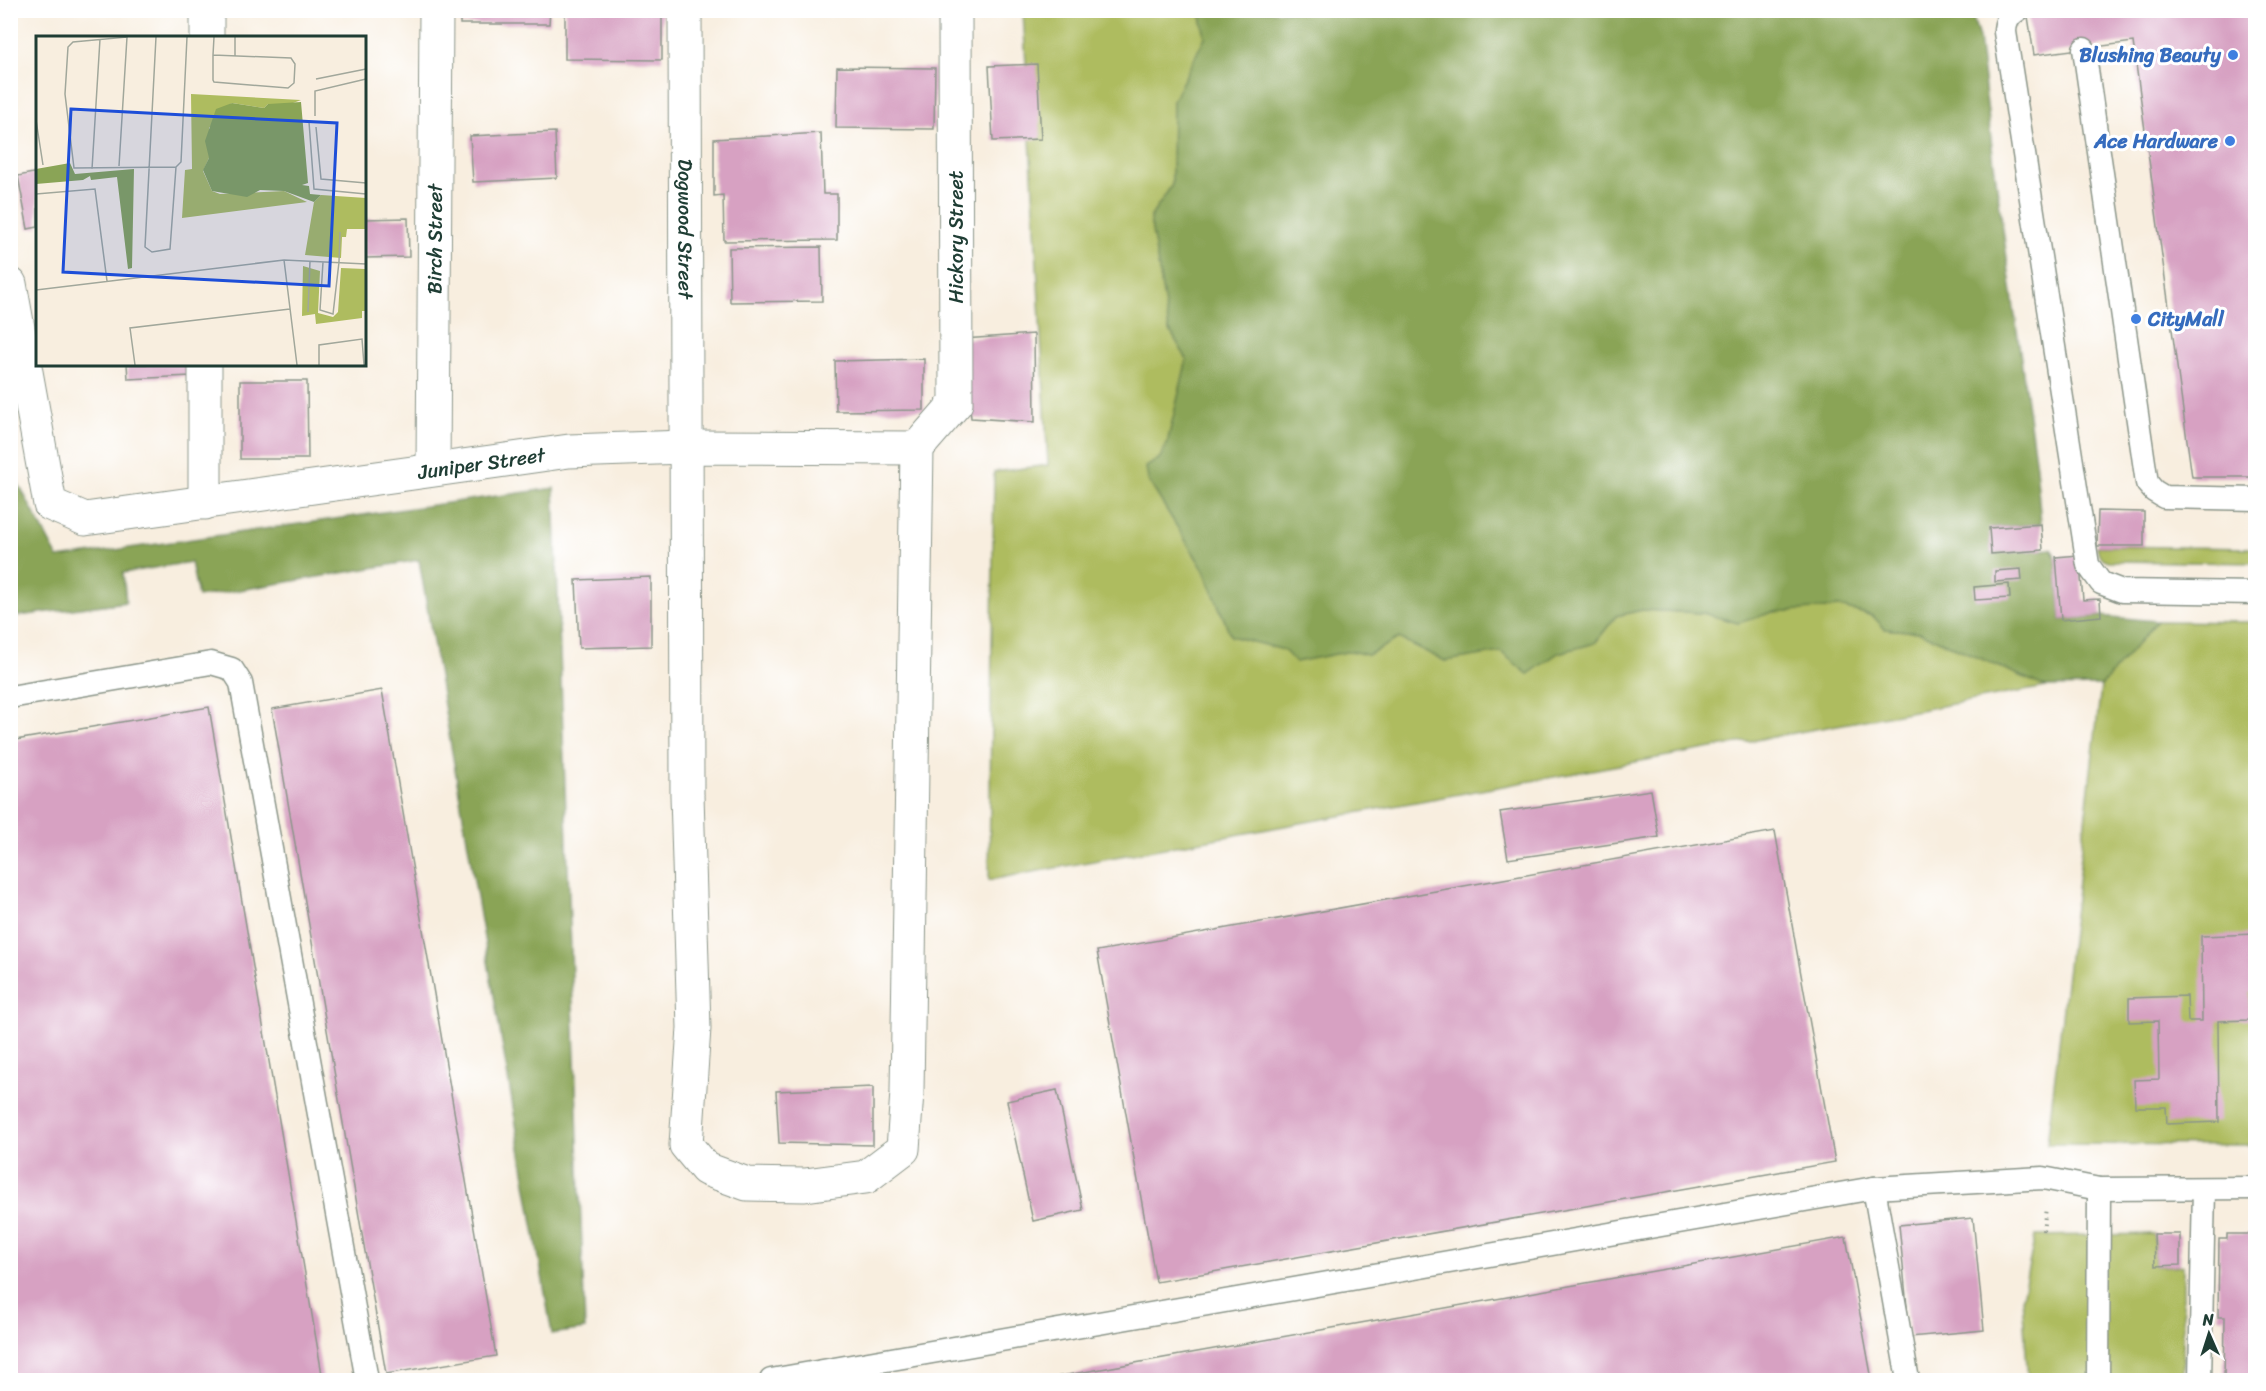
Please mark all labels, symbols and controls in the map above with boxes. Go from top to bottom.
inset map [36,36,366,366]
place label: Blushing Beauty [2079,38,2222,73]
marker: Blushing Beauty [2226,48,2240,62]
place label: Ace Hardware [2093,124,2219,159]
marker: Ace Hardware [2223,134,2237,148]
street label: Dogwood Street [667,159,703,300]
street label: Hickory Street [939,170,974,304]
street label: Birch Street [417,183,453,294]
place label: CityMall [2147,302,2225,337]
marker: CityMall [2129,312,2143,326]
street label: Juniper Street [415,437,548,490]
north arrow [2179,1304,2239,1364]
text: N [2201,1305,2215,1334]

